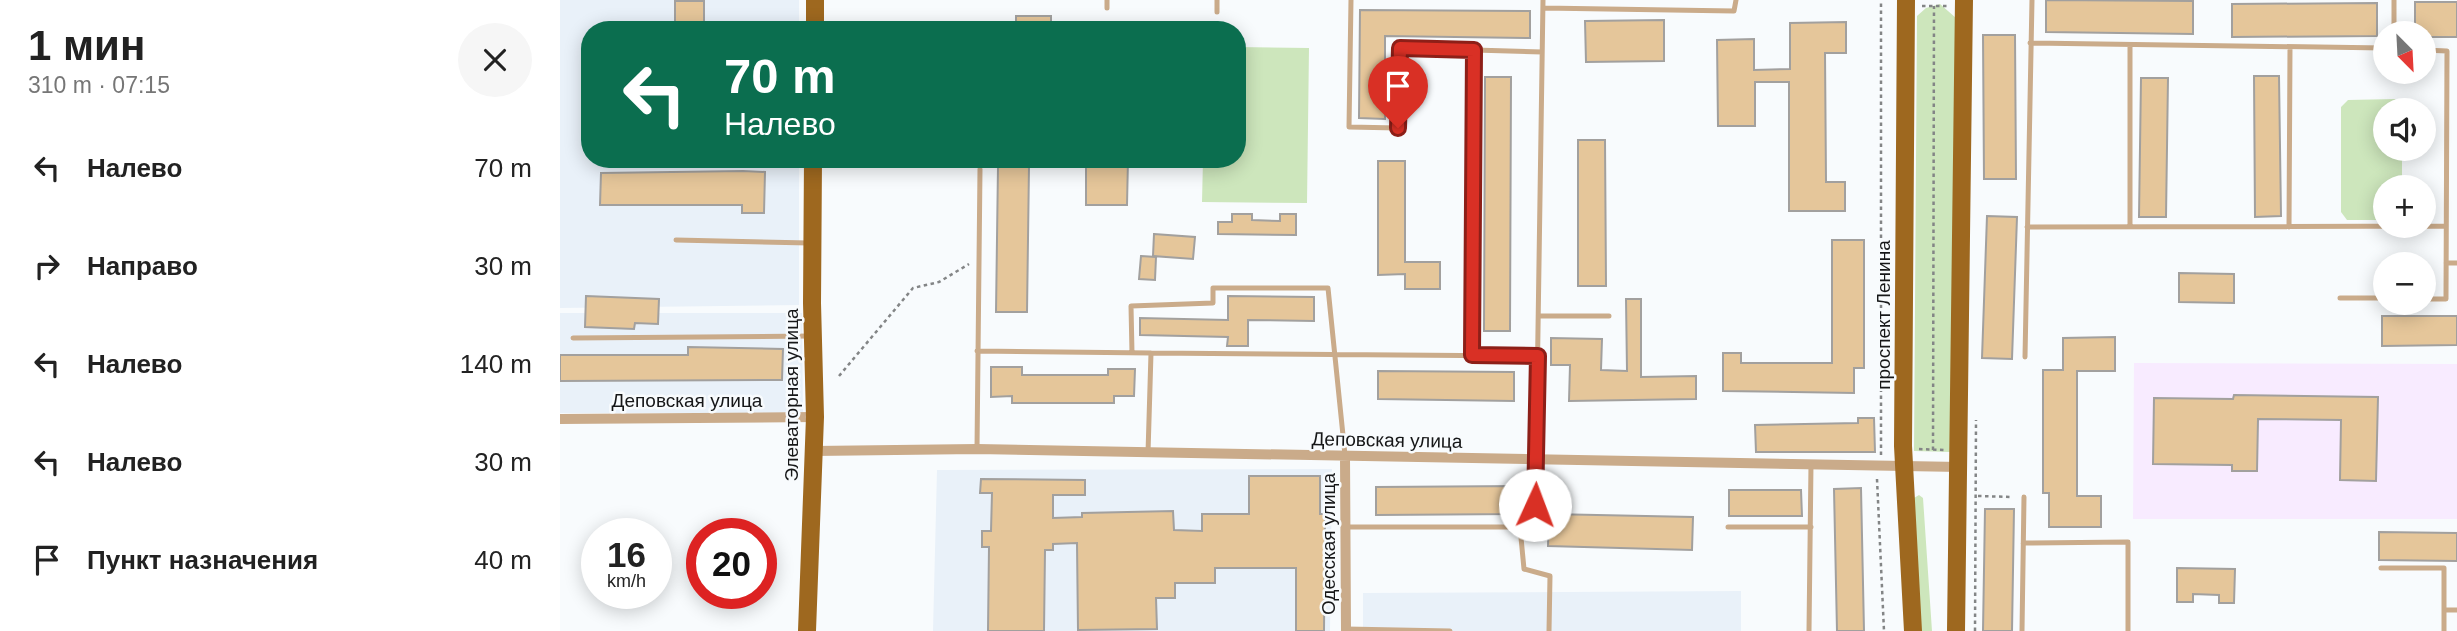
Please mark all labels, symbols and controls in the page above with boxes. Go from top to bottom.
north arrow [2373,21,2436,84]
map controls [2373,21,2436,315]
text: 1 мин [28,22,145,69]
button: close [458,23,532,97]
icon: left [609,49,700,140]
text: 70 m [724,49,836,103]
pin [1368,56,1428,128]
icon: arrive [1379,67,1417,105]
text: 310 m · 07:15 [28,72,170,98]
button: sound [2373,98,2436,161]
text: Налево [724,106,836,142]
icon: left [28,149,66,187]
text: Налево [87,153,182,183]
text: 70 m [474,153,532,183]
button: + [2373,175,2436,238]
street label: проспект Ленина [1873,240,1894,390]
icon: right [28,247,66,285]
text: Направо [87,251,198,281]
text: 30 m [474,251,532,281]
button: − [2373,252,2436,315]
street label: Элеваторная улица [781,308,802,482]
icon: left [28,345,66,383]
text: Налево [87,349,182,379]
text: 140 m [460,349,532,379]
street label: Деповская улица [612,390,763,411]
street label: Деповская улица [1311,428,1463,452]
icon: left [28,443,66,481]
text: Налево [87,447,182,477]
text: 30 m [474,447,532,477]
position arrow [1498,468,1572,542]
street label: Одесская улица [1318,473,1339,615]
speed limit sign: 20 [686,518,777,609]
text: 16 [607,535,646,574]
icon: arrive [28,541,66,579]
text: Пункт назначения [87,545,318,575]
text: 40 m [474,545,532,575]
text: km/h [607,571,646,591]

